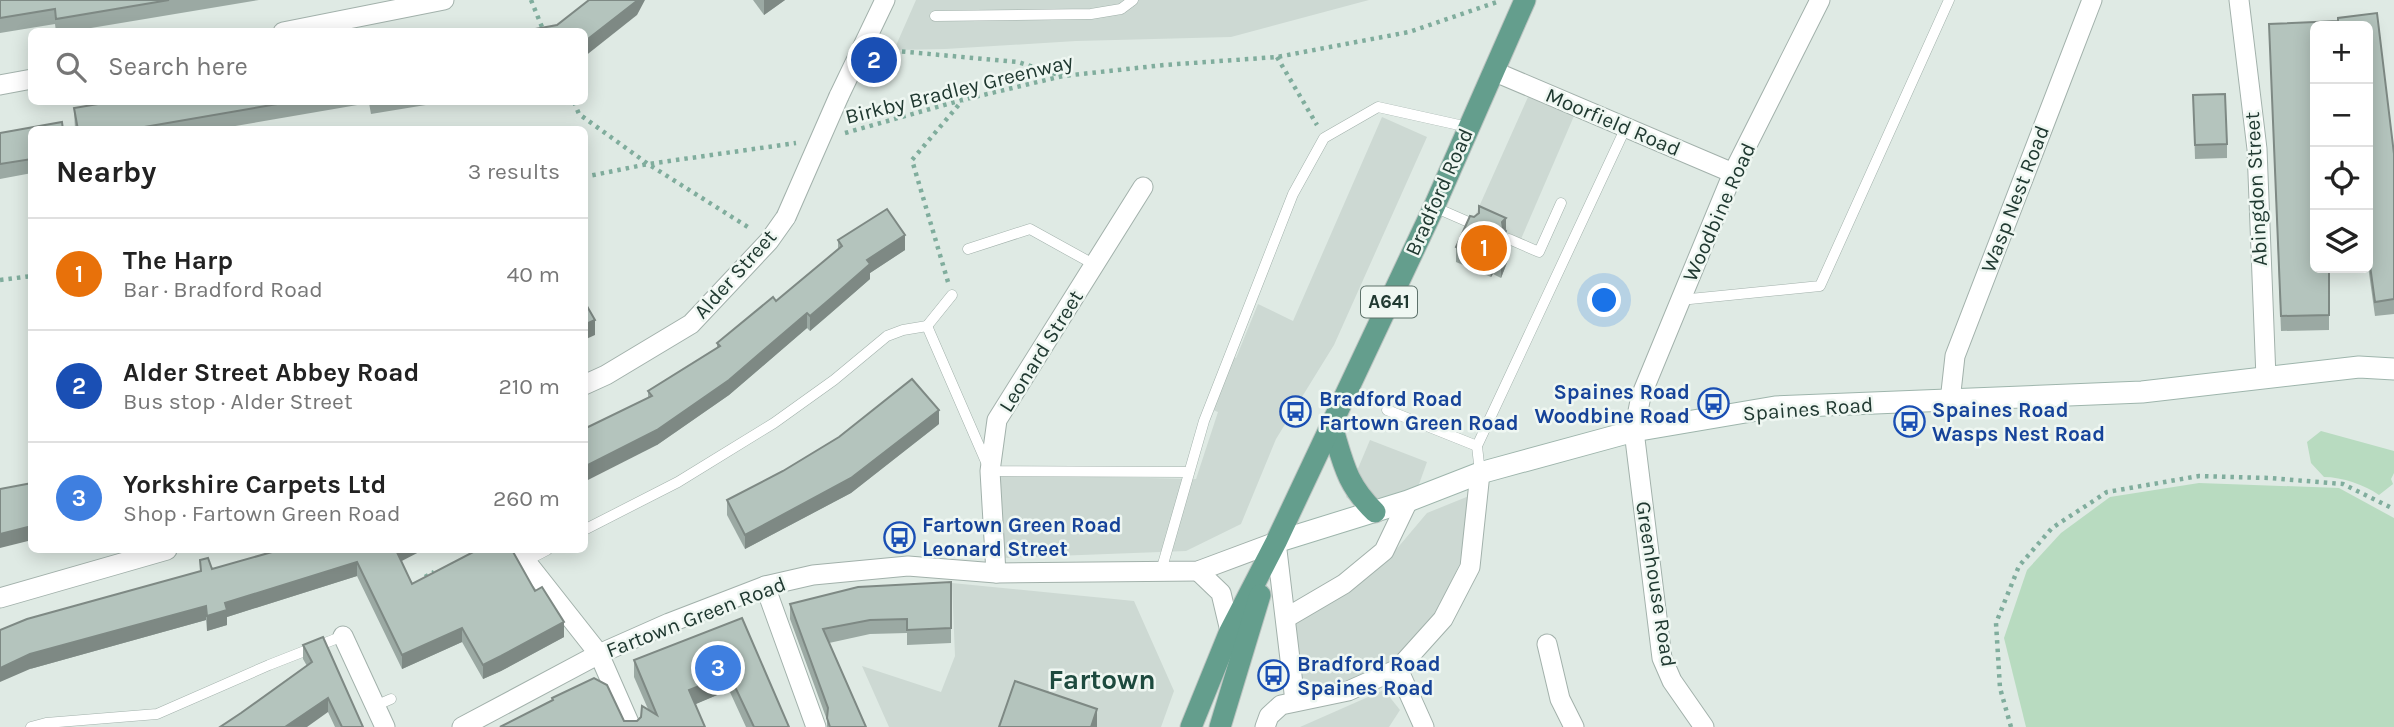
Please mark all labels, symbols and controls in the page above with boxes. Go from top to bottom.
map controls [2310,21,2373,273]
button: + [2310,21,2373,84]
search box [28,28,588,105]
pin: 2 [851,34,897,86]
icon: search [52,48,90,86]
street label: Birkby Bradley Greenway [843,49,1076,129]
text: Search here [108,51,248,82]
street label: Moorfield Road [1542,83,1684,161]
button: − [2310,84,2373,147]
street label: Abingdon Street [2240,111,2272,267]
street label: Wasp Nest Road [1976,122,2054,276]
street label: Bradford Road [1400,125,1478,259]
street label: Woodbine Road [1678,139,1760,285]
button: locate [2310,147,2373,210]
text: Nearby [56,154,156,190]
text: 3 results [468,158,560,185]
button: layers [2310,210,2373,273]
pin: 1 [1461,222,1507,274]
street label: Alder Street [689,225,781,323]
text: The Harp [123,245,233,276]
text: 1 [75,261,83,288]
text: 40 m [507,261,560,288]
text: Bar · Bradford Road [123,276,323,303]
your location [1587,283,1621,317]
street label: Leonard Street [994,286,1088,416]
road number: A641 [1361,286,1417,318]
text: Alder Street Abbey Road [123,357,419,388]
text: 2 [72,373,86,400]
text: 210 m [498,373,560,400]
place label: Spaines Road Woodbine Road [1534,380,1690,428]
place label: Bradford Road Fartown Green Road [1319,387,1519,435]
bus stop icon: Spaines Road Woodbine Road [1696,387,1730,421]
text: Bus stop · Alder Street [123,388,353,415]
street label: Spaines Road [1742,392,1874,426]
bus stop icon: Bradford Road Fartown Green Road [1279,394,1313,428]
place label: Spaines Road Wasps Nest Road [1932,398,2105,446]
bus stop icon: Spaines Road Wasps Nest Road [1892,405,1926,439]
text: Yorkshire Carpets Ltd [123,469,387,500]
text: 3 [72,485,86,512]
text: 260 m [493,485,560,512]
street label: Greenhouse Road [1631,499,1681,669]
text: Shop · Fartown Green Road [123,500,401,527]
place label: Fartown Green Road Leonard Street [922,513,1122,561]
bus stop icon: Fartown Green Road Leonard Street [882,520,916,554]
street label: Fartown Green Road [603,572,789,662]
pin: 3 [695,642,741,694]
place label: Bradford Road Spaines Road [1297,652,1441,700]
bus stop icon: Bradford Road Spaines Road [1257,659,1291,693]
district label: Fartown [1048,663,1156,696]

